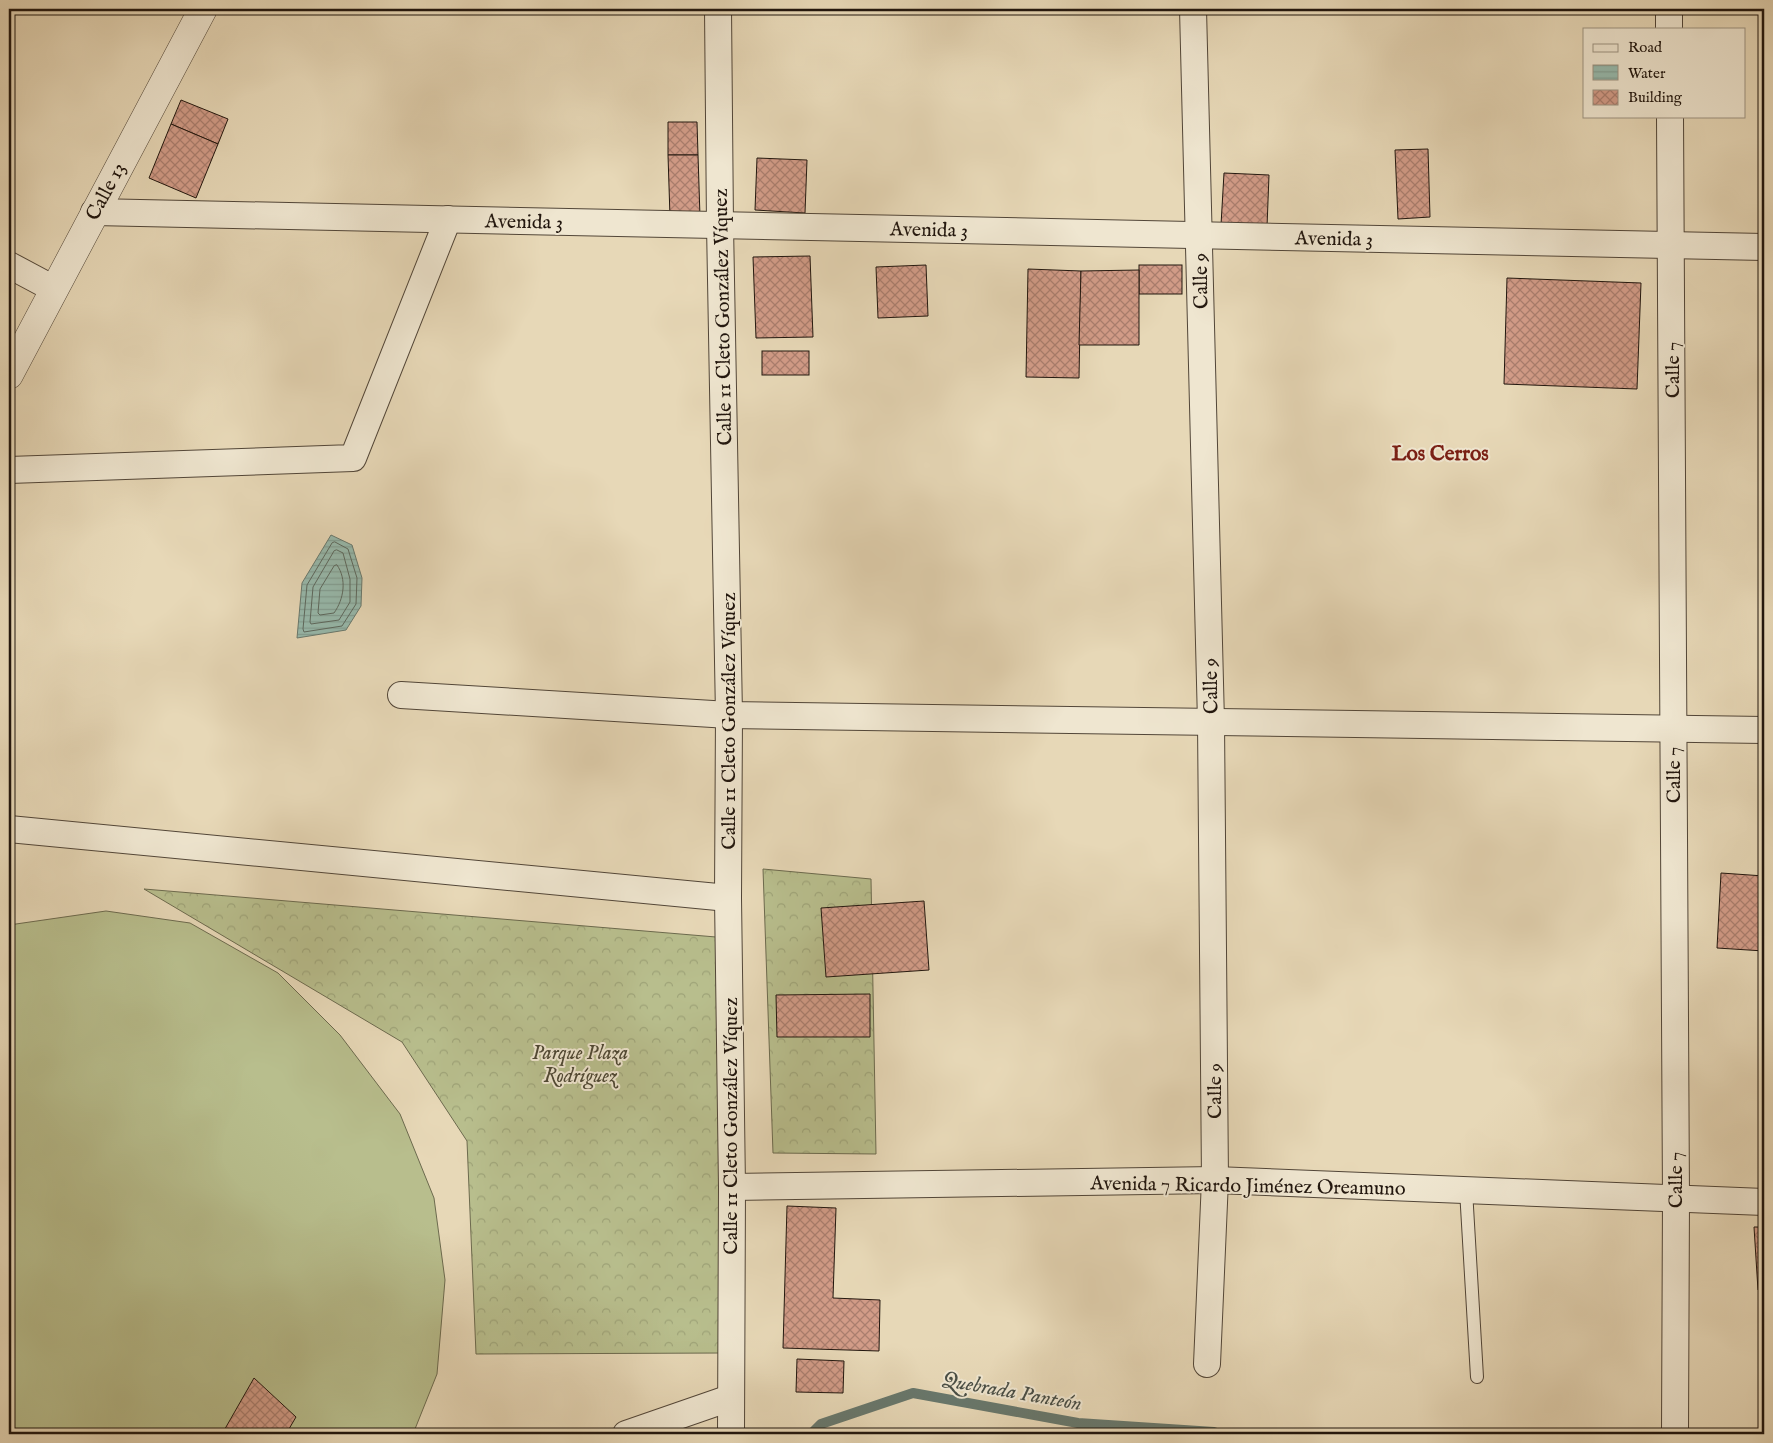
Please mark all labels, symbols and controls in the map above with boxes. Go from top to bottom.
legend [1583,28,1746,118]
text: Road [1628,38,1663,57]
text: Water [1628,64,1666,83]
text: Building [1628,88,1683,107]
street label: Calle 13 [81,158,132,225]
street label: Calle 11 Cleto González Víquez [709,188,738,446]
street label: Avenida 3 [484,209,563,236]
street label: Avenida 3 [889,217,968,244]
street label: Avenida 3 [1294,226,1373,253]
street label: Calle 9 [1189,253,1214,309]
street label: Calle 7 [1661,342,1686,398]
district label: Los Cerros [1391,441,1489,468]
street label: Calle 11 Cleto González Víquez [717,592,742,850]
street label: Calle 9 [1199,658,1224,714]
street label: Calle 7 [1662,747,1687,803]
street label: Calle 11 Cleto González Víquez [719,997,744,1255]
park label: Parque Plaza Rodríguez [532,1041,628,1090]
street label: Calle 9 [1203,1063,1228,1119]
street label: Calle 7 [1664,1152,1689,1208]
street label: Avenida 7 Ricardo Jiménez Oreamuno [1089,1171,1406,1202]
water label: Quebrada Panteón [940,1367,1084,1418]

